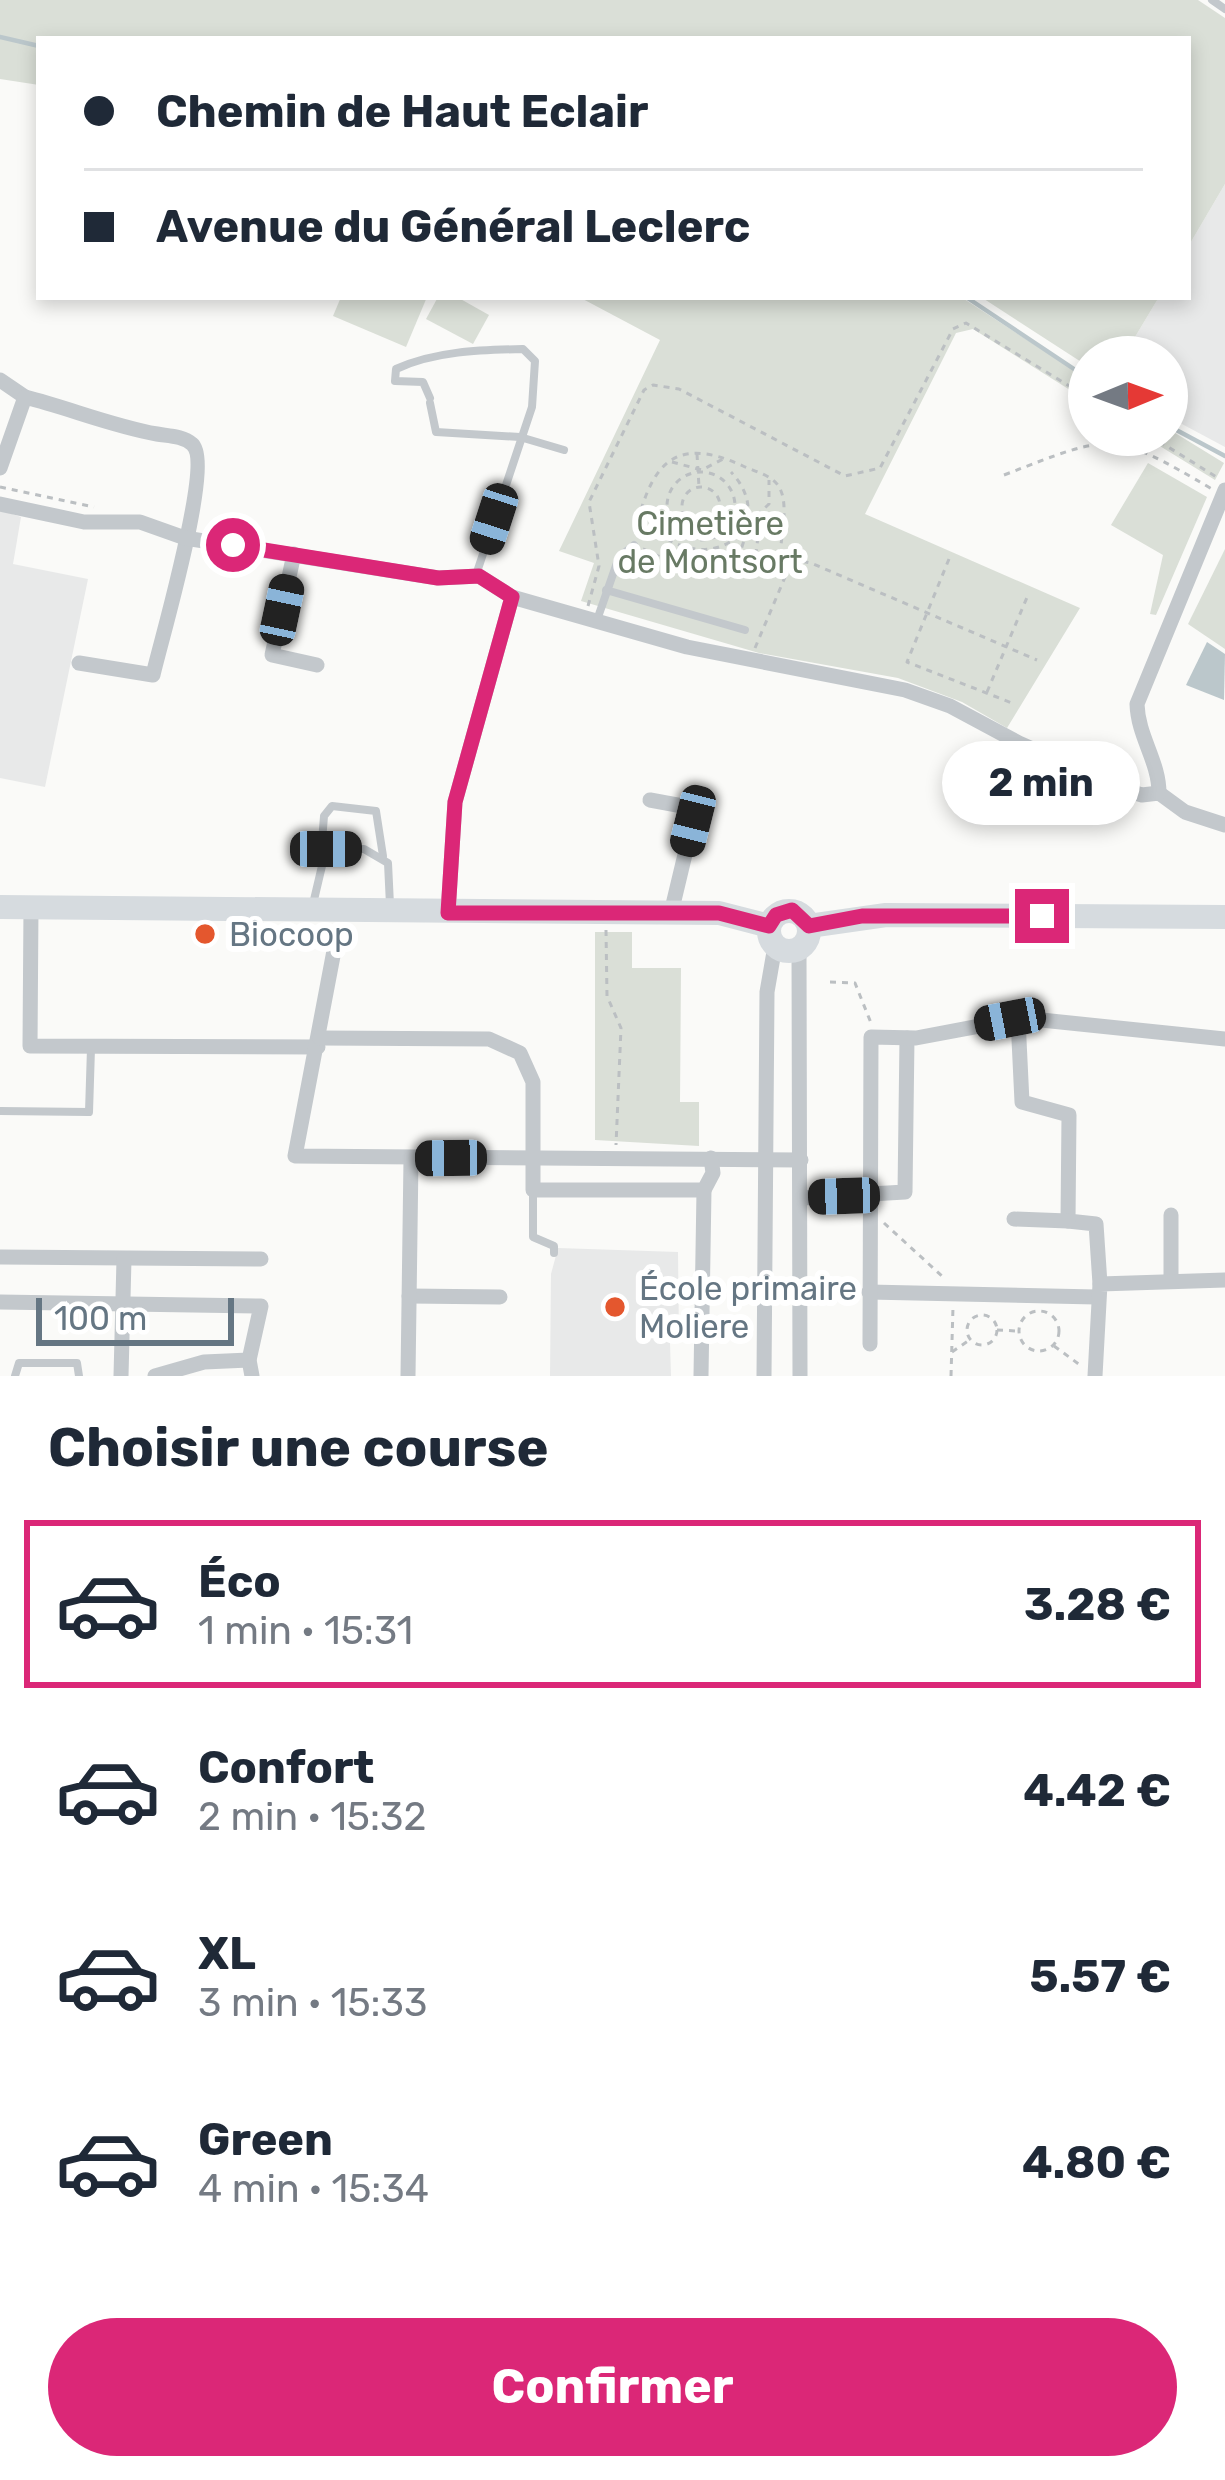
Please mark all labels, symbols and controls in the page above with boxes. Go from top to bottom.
text: Chemin de Haut Eclair [156,85,648,138]
text: Avenue du Général Leclerc [156,200,750,253]
north arrow [1068,336,1188,456]
map controls [1068,336,1188,456]
car [466,479,522,559]
park label: Cimetière de Montsort [617,504,803,581]
route start [206,518,260,572]
car [257,571,307,649]
callout: 2 min [943,742,1141,826]
text: 2 min [988,760,1094,806]
car [667,782,719,860]
car [290,831,362,867]
route end [1015,889,1069,943]
place label: Biocoop [229,915,354,954]
marker: Biocoop [192,921,218,947]
car [971,994,1049,1044]
car [415,1139,487,1177]
car [807,1177,881,1215]
place label: École primaire Moliere [639,1269,857,1346]
scale bar [36,1292,234,1345]
marker: École primaire Moliere [602,1294,628,1320]
text: 100 m [54,1299,147,1338]
text: Choisir une course [48,1416,549,1480]
icon: car [54,1550,162,1658]
text: Éco [198,1555,281,1608]
text: 3.28 € [1024,1578,1171,1631]
text: 1 min · 15:31 [198,1608,413,1654]
icon: car [54,1736,162,1844]
text: Confort [198,1741,374,1794]
text: 4.42 € [1023,1764,1171,1817]
text: 2 min · 15:32 [198,1794,426,1840]
icon: car [54,1922,162,2030]
text: XL [198,1927,256,1980]
text: 5.57 € [1030,1950,1171,2003]
text: 3 min · 15:33 [198,1980,427,2026]
icon: car [54,2108,162,2216]
text: Green [198,2113,333,2166]
text: 4.80 € [1022,2136,1171,2189]
text: 4 min · 15:34 [198,2166,429,2212]
button: Confirmer [48,2318,1177,2456]

